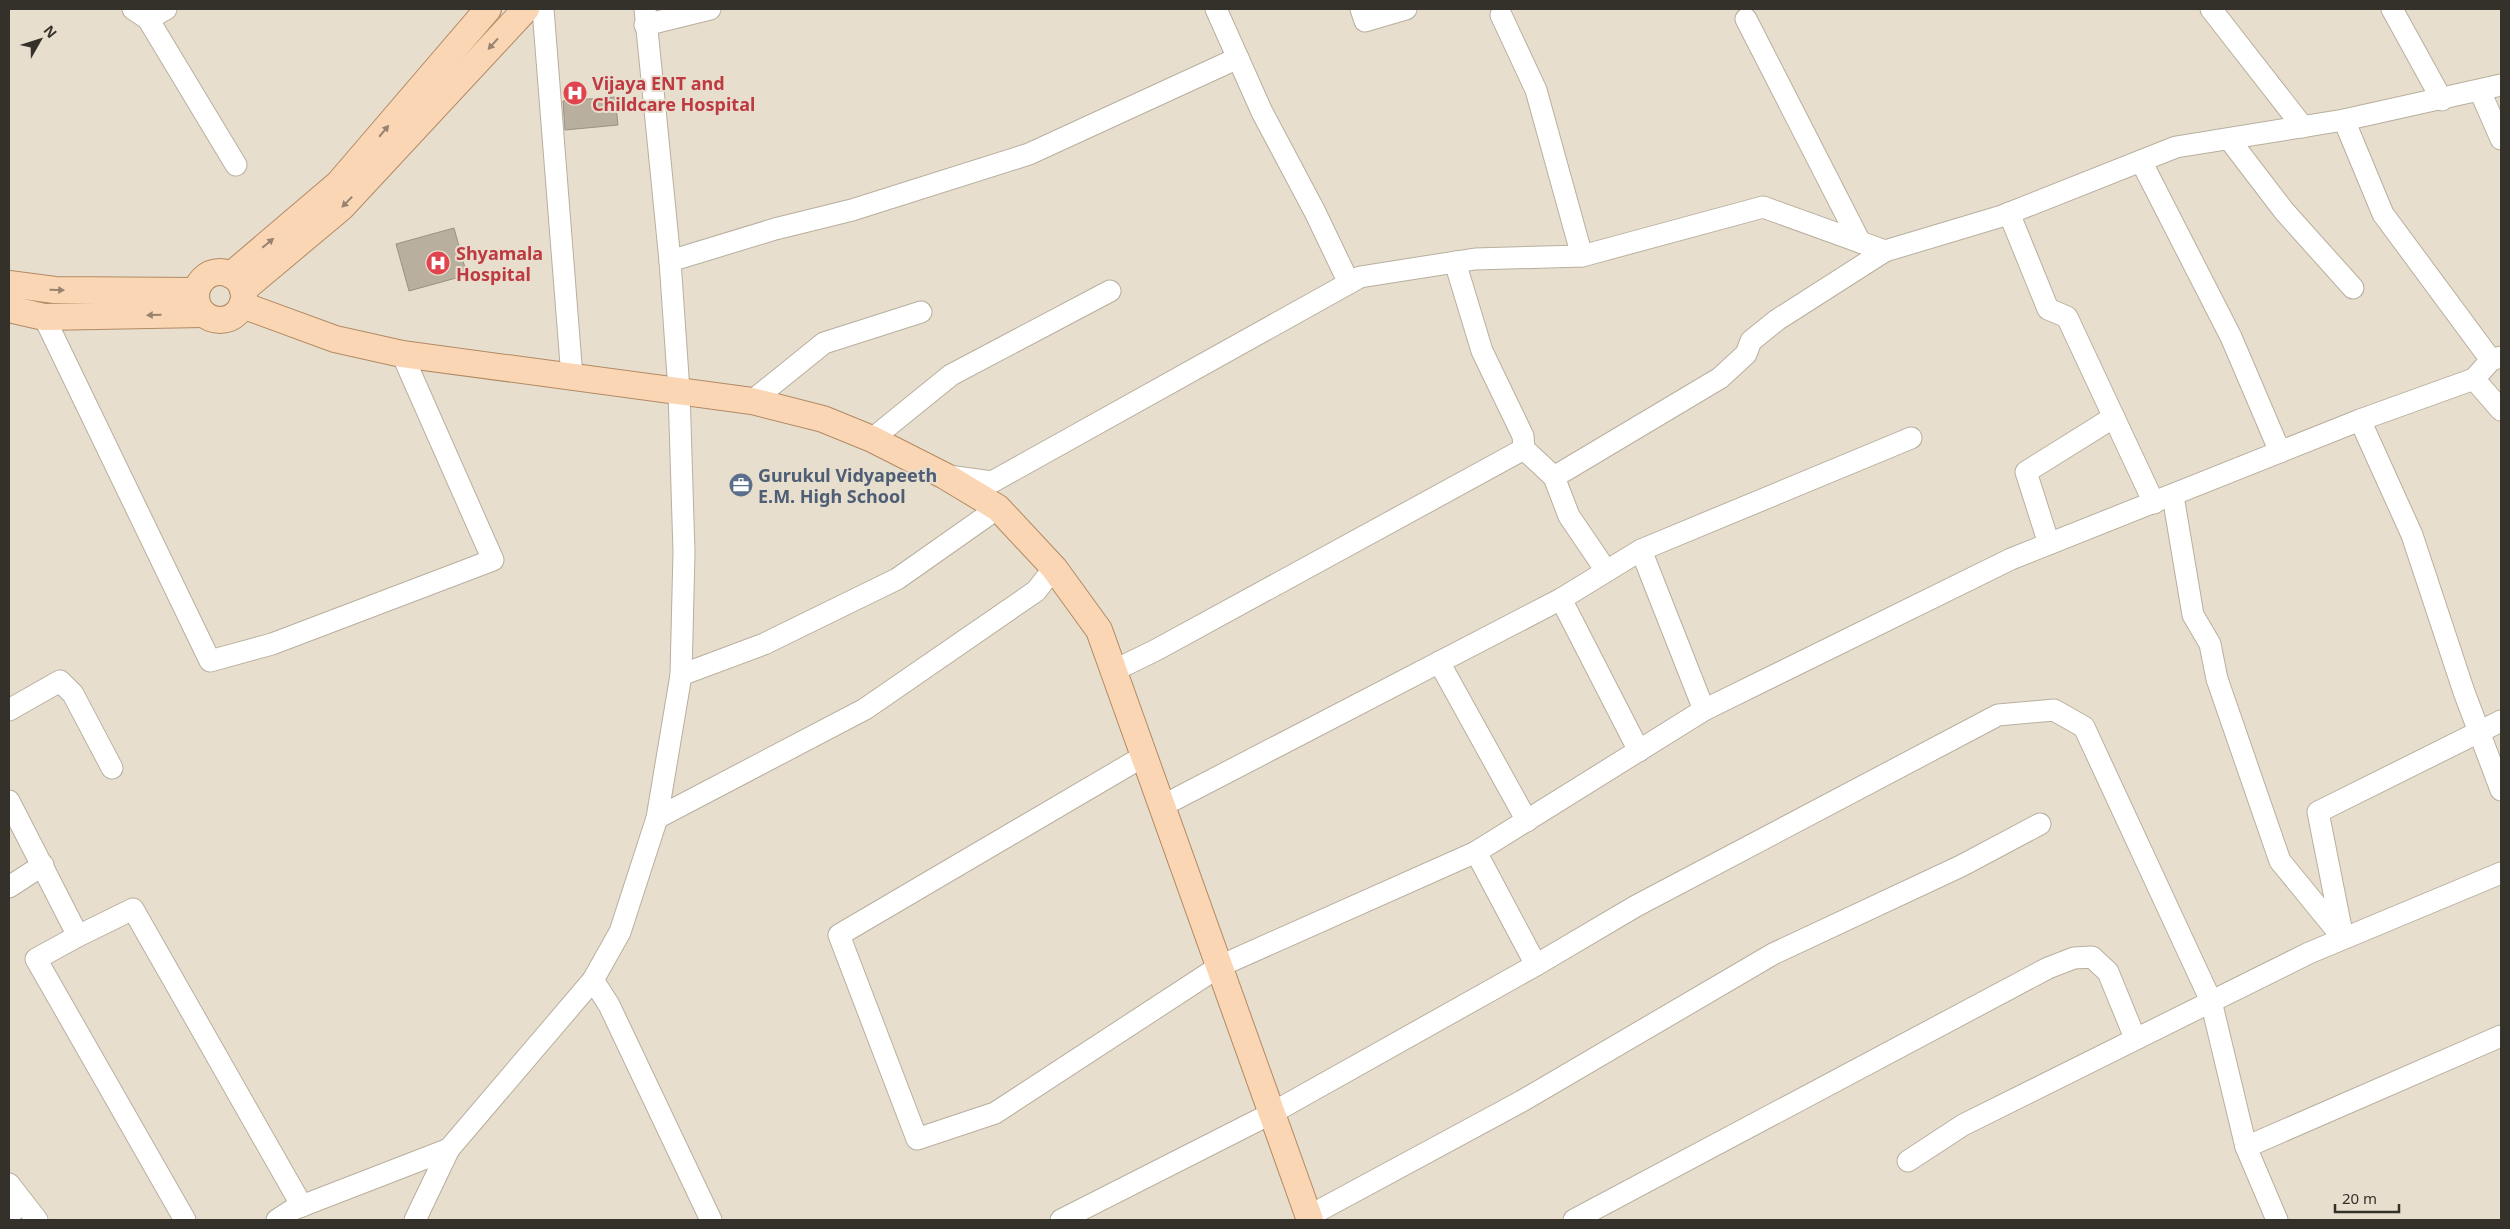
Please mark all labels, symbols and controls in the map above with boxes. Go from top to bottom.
north arrow [15,15,65,65]
text: N [40,21,61,42]
one-way arrow [487,38,499,50]
place label: Vijaya ENT and Childcare Hospital [592,71,755,116]
hospital icon: Vijaya ENT and Childcare Hospital [562,80,588,106]
one-way arrow [379,125,390,138]
one-way arrow [341,195,353,207]
one-way arrow [261,238,274,249]
place label: Shyamala Hospital [456,241,543,286]
hospital icon: Shyamala Hospital [425,250,451,276]
one-way arrow [49,286,65,294]
one-way arrow [146,311,162,319]
place label: Gurukul Vidyapeeth E.M. High School [758,463,937,508]
office icon: Gurukul Vidyapeeth E.M. High School [728,472,754,498]
scale bar [2335,1182,2399,1214]
text: 20 m [2342,1188,2377,1208]

